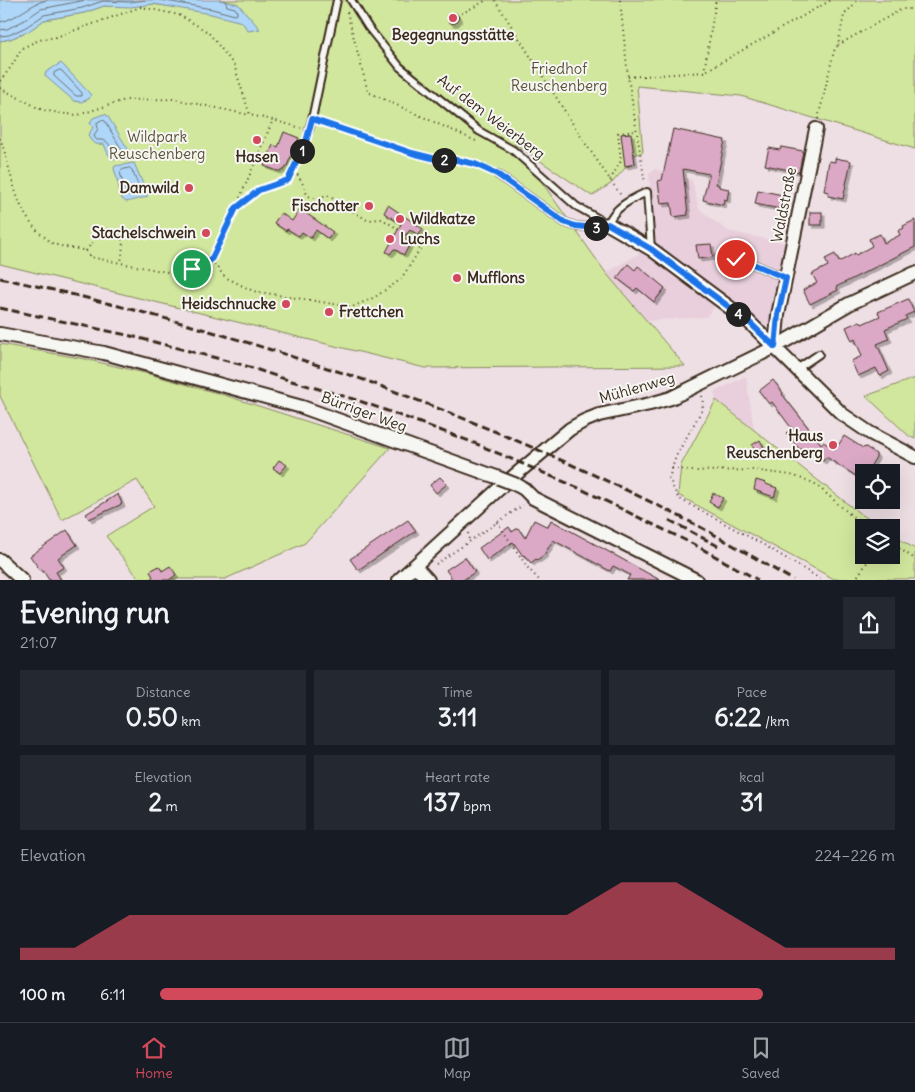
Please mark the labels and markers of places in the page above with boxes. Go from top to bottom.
marker: Begegnungsstätte [447,12,459,24]
place label: Begegnungsstätte [392,25,514,45]
marker: Hasen [251,134,263,146]
pin: 1 [290,138,314,164]
place label: Hasen [236,147,279,166]
pin: 2 [432,148,456,172]
place label: Damwild [119,178,179,197]
marker: Damwild [183,182,195,194]
place label: Fischotter [292,196,360,215]
marker: Fischotter [363,200,375,212]
place label: Wildkatze [410,209,475,228]
marker: Wildkatze [394,213,406,225]
pin: 3 [584,216,608,240]
place label: Stachelschwein [92,223,196,242]
marker: Stachelschwein [200,227,212,239]
place label: Luchs [400,229,440,248]
marker: Luchs [384,233,396,245]
pin [715,238,757,280]
pin [171,248,213,290]
place label: Mufflons [467,268,525,287]
marker: Mufflons [451,272,463,284]
place label: Heidschnucke [181,294,276,313]
marker: Heidschnucke [280,298,292,310]
place label: Frettchen [339,302,404,321]
pin: 4 [726,302,750,326]
marker: Frettchen [323,306,335,318]
place label: Haus Reuschenberg [726,426,823,463]
marker: Haus Reuschenberg [827,439,839,451]

